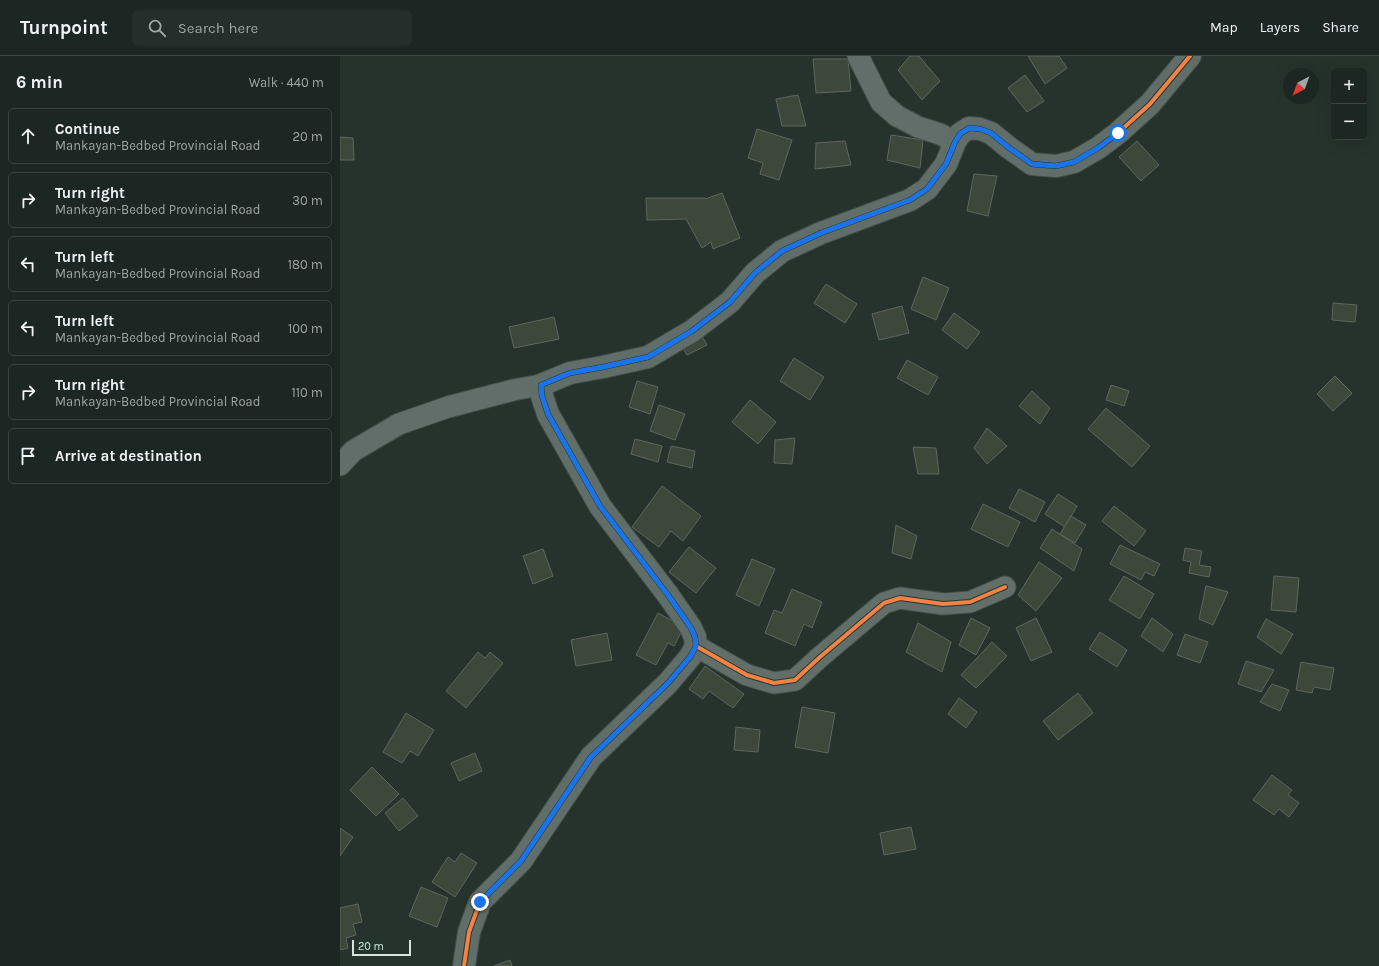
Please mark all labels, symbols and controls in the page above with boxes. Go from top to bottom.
search box [132,10,412,46]
text: Turnpoint [20,17,108,39]
icon: search [146,17,168,39]
text: Search here [178,19,258,37]
text: Map [1210,19,1238,36]
text: Layers [1260,19,1300,36]
text: Share [1322,19,1359,36]
north arrow [1283,68,1319,104]
map controls [1331,68,1367,140]
button: + [1331,68,1367,104]
text: 6 min [16,72,63,92]
text: Walk · 440 m [249,75,324,90]
button: − [1331,104,1367,140]
text: Continue [55,120,120,138]
route start [1109,124,1127,142]
icon: ahead [17,125,39,147]
text: 20 m [293,129,323,144]
text: Mankayan-Bedbed Provincial Road [55,138,260,153]
text: Turn right [55,184,125,202]
icon: right [17,189,39,211]
text: 30 m [292,193,323,208]
text: Mankayan-Bedbed Provincial Road [55,202,260,217]
text: Turn left [55,248,114,266]
icon: left [17,253,39,275]
text: 180 m [288,257,323,272]
text: Mankayan-Bedbed Provincial Road [55,266,260,281]
text: Turn left [55,312,114,330]
icon: left [17,317,39,339]
text: 100 m [288,321,323,336]
text: Mankayan-Bedbed Provincial Road [55,330,260,345]
text: Turn right [55,376,125,394]
icon: right [17,381,39,403]
text: 110 m [291,385,323,400]
text: Mankayan-Bedbed Provincial Road [55,394,260,409]
icon: arrive [17,445,39,467]
text: Arrive at destination [55,447,202,465]
route end [471,893,489,911]
scale bar [352,938,411,957]
text: 20 m [358,940,384,953]

